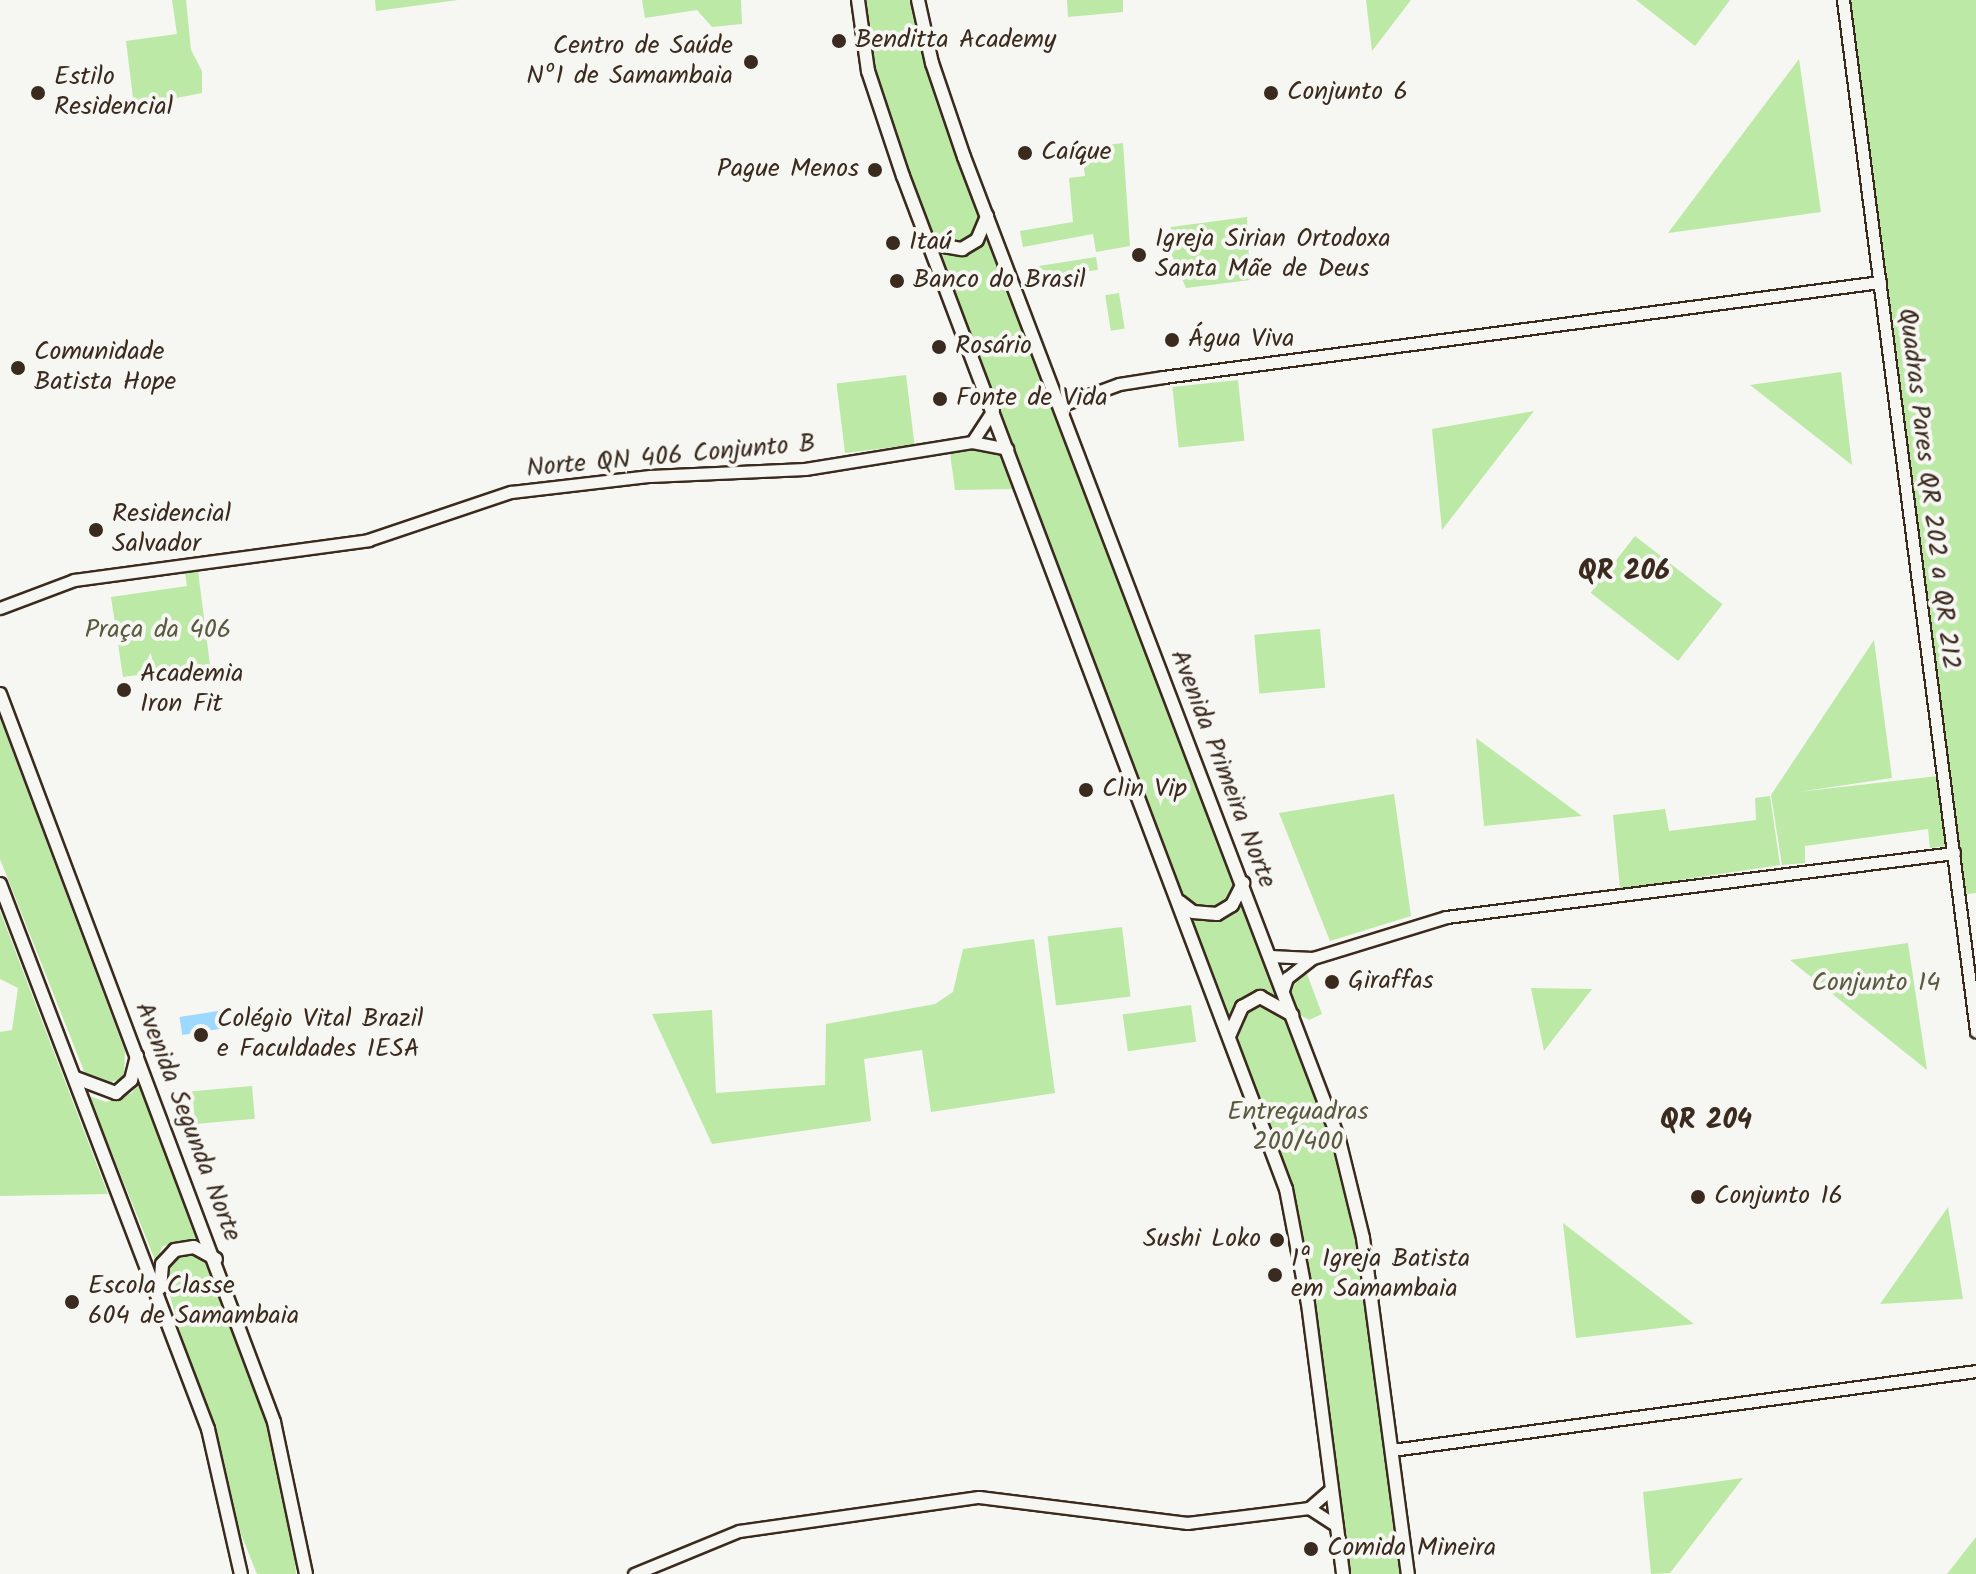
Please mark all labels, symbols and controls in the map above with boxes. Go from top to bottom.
place label: Benditta Academy [855,25,1056,57]
place label: Centro de Saúde Nº1 de Samambaia [526,31,733,92]
marker: Benditta Academy [830,32,848,50]
marker: Centro de Saúde Nº1 de Samambaia [740,51,762,73]
place label: Estilo Residencial [54,62,173,124]
place label: Conjunto 6 [1287,77,1408,109]
marker: Estilo Residencial [29,84,47,102]
marker: Conjunto 6 [1262,84,1280,102]
place label: Caíque [1041,137,1111,169]
marker: Caíque [1016,144,1034,162]
place label: Pague Menos [717,154,859,186]
marker: Pague Menos [866,161,884,179]
place label: Igreja Sirian Ortodoxa Santa Mãe de Deus [1155,224,1391,286]
place label: Itaú [909,227,952,259]
marker: Itaú [884,234,902,252]
marker: Igreja Sirian Ortodoxa Santa Mãe de Deus [1130,246,1148,264]
place label: Banco do Brasil [913,265,1086,297]
marker: Banco do Brasil [888,272,906,290]
street label: Quadras Pares QR 202 a QR 212 [1890,306,1966,672]
place label: Água Viva [1188,324,1294,356]
place label: Rosário [955,331,1032,363]
marker: Água Viva [1163,331,1181,349]
place label: Comunidade Batista Hope [34,337,176,398]
marker: Rosário [930,338,948,356]
marker: Comunidade Batista Hope [9,359,27,377]
place label: Fonte de Vida [956,383,1108,415]
marker: Fonte de Vida [931,390,949,408]
street label: Norte QN 406 Conjunto B [525,429,817,485]
place label: Residencial Salvador [112,499,231,560]
marker: Residencial Salvador [87,521,105,539]
district label: QR 206 [1578,555,1670,589]
park label: Praça da 406 [85,615,231,647]
street label: Avenida Primeira Norte [1162,646,1282,892]
place label: Academia Iron Fit [140,659,243,720]
marker: Academia Iron Fit [115,681,133,699]
place label: Clin Vip [1102,774,1187,806]
marker: Clin Vip [1077,781,1095,799]
place label: Giraffas [1348,966,1434,998]
park label: Conjunto 14 [1812,968,1940,1000]
marker: Giraffas [1323,973,1341,991]
street label: Avenida Segunda Norte [127,998,247,1246]
place label: Colégio Vital Brazil e Faculdades IESA [217,1004,423,1066]
marker: Colégio Vital Brazil e Faculdades IESA [192,1026,210,1044]
park label: Entrequadras 200/400 [1227,1097,1369,1158]
district label: QR 204 [1660,1104,1752,1138]
place label: Conjunto 16 [1714,1181,1843,1213]
marker: Conjunto 16 [1689,1188,1707,1206]
place label: Sushi Loko [1143,1224,1261,1256]
marker: Sushi Loko [1268,1231,1286,1249]
place label: 1ª Igreja Batista em Samambaia [1291,1244,1470,1306]
marker: 1ª Igreja Batista em Samambaia [1266,1266,1284,1284]
place label: Escola Classe 604 de Samambaia [88,1271,299,1332]
marker: Escola Classe 604 de Samambaia [63,1293,81,1311]
place label: Comida Mineira [1327,1533,1496,1565]
marker: Comida Mineira [1302,1540,1320,1558]

